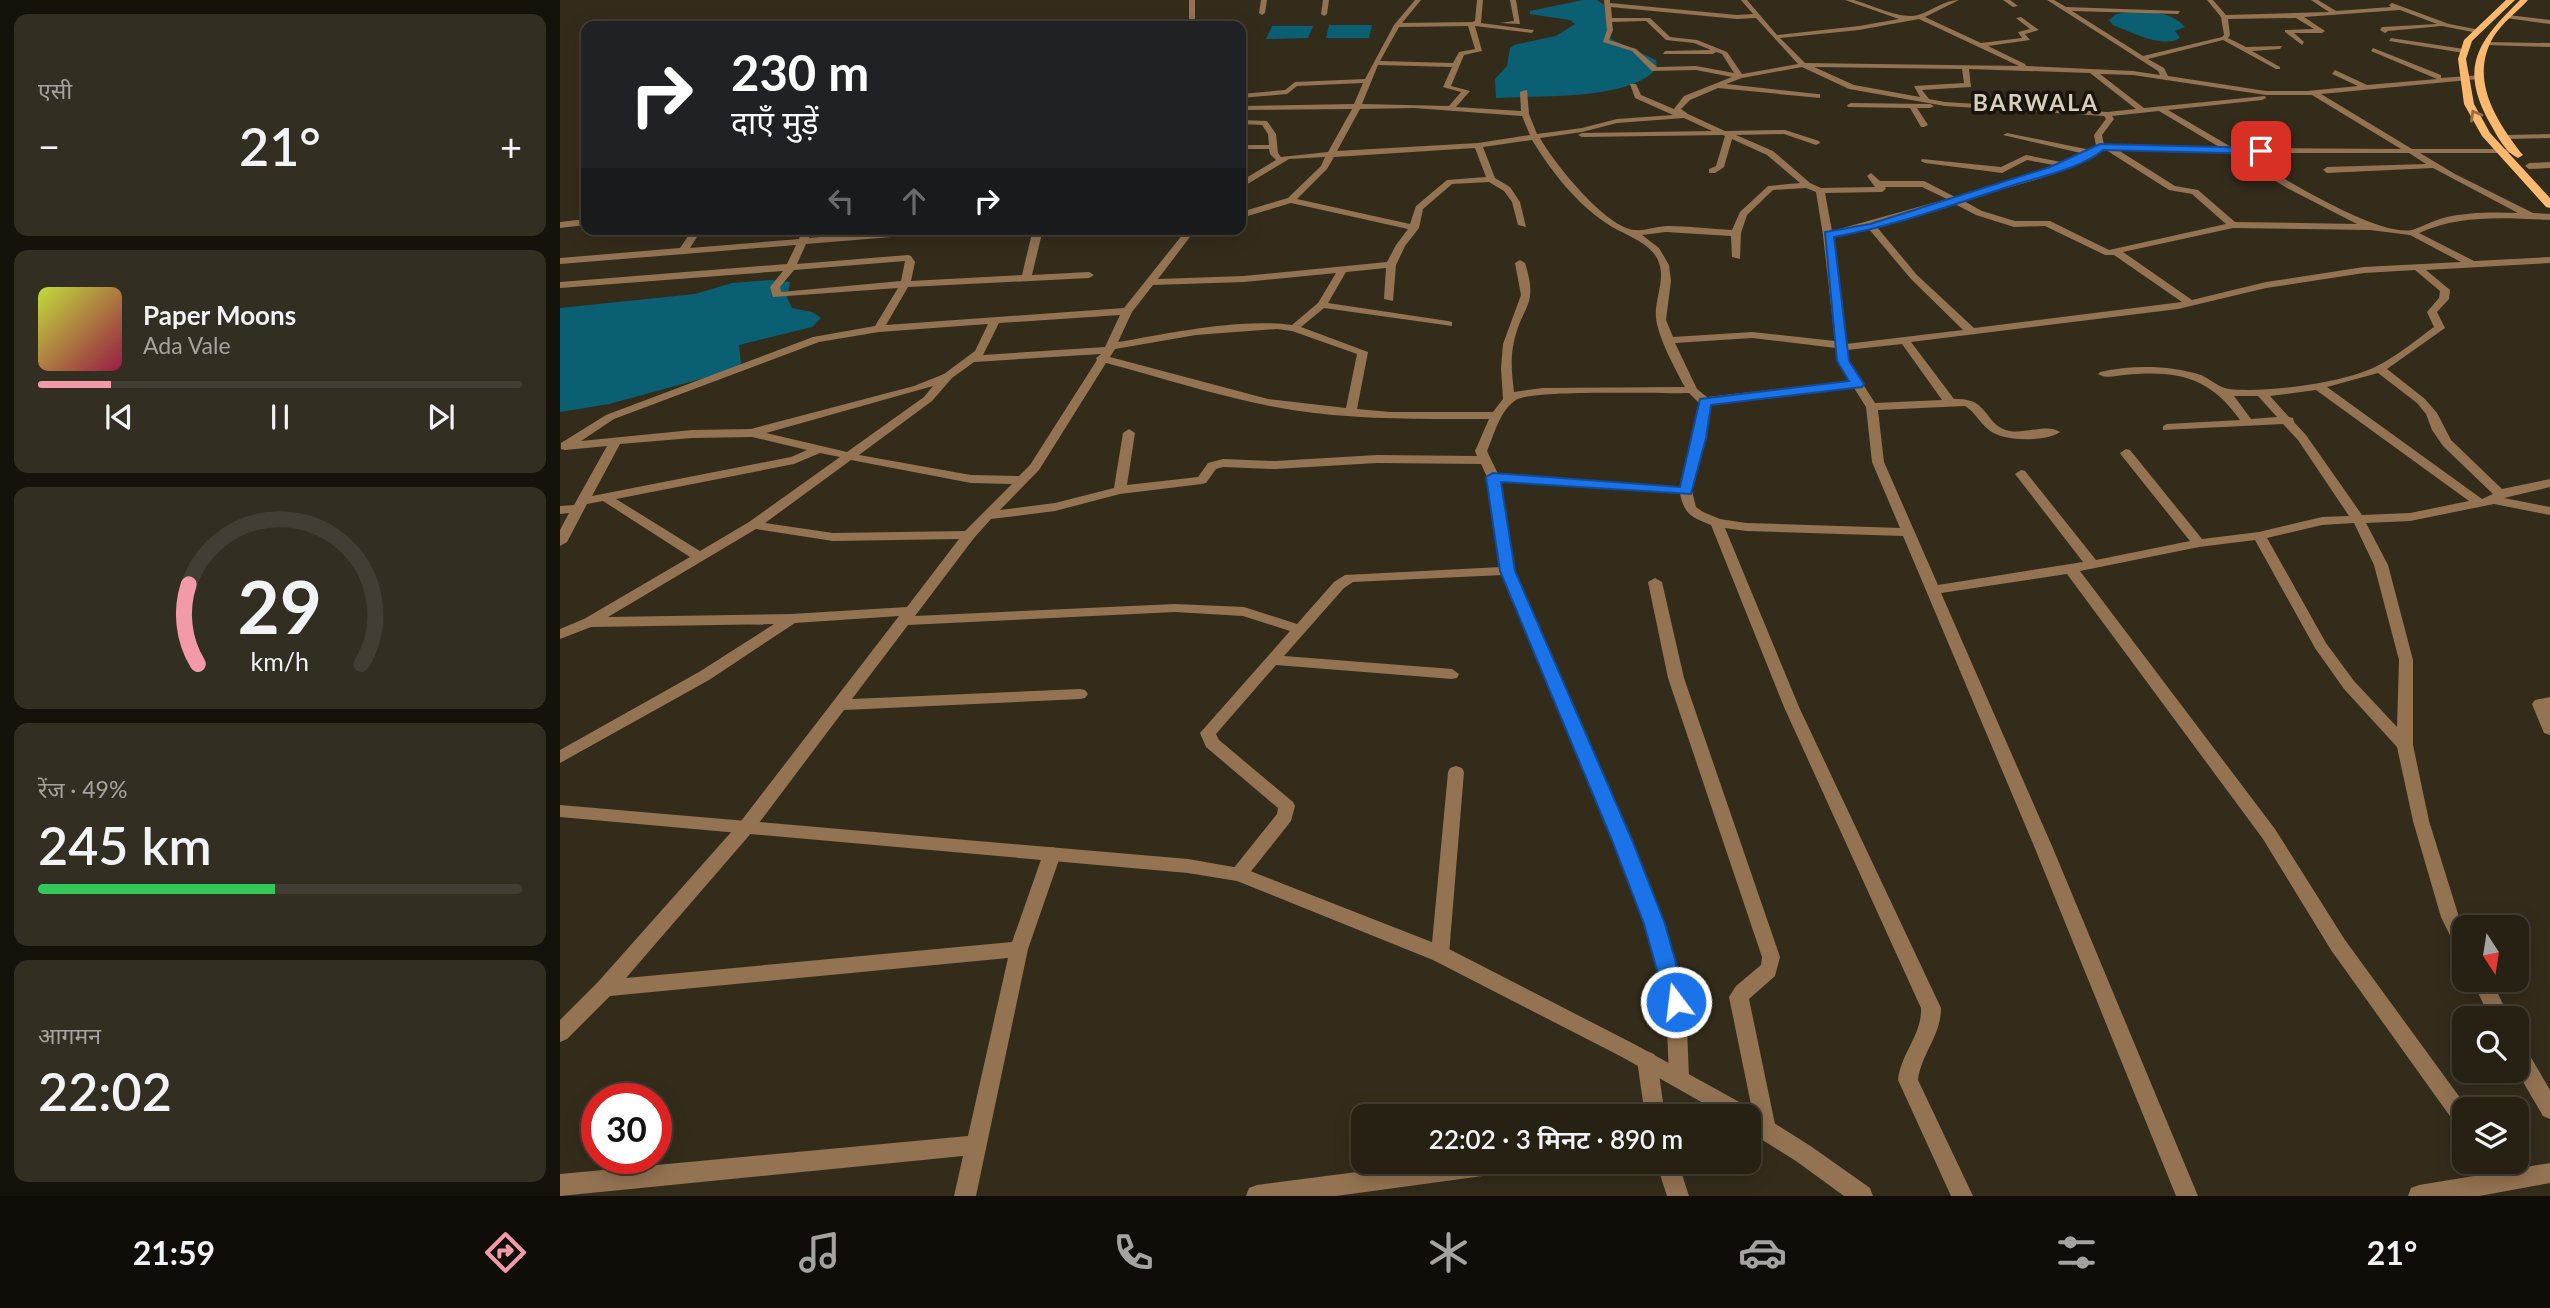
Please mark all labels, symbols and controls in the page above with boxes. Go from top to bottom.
text: 230 m [731,43,869,101]
icon: right [616,49,707,140]
text: एसी [38,76,72,104]
district label: BARWALA [1973,88,2099,116]
text: दाएँ मुड़ें [731,102,818,141]
one-way arrow [2470,110,2483,122]
text: 21° [239,115,321,177]
pin [2231,121,2291,181]
text: − [38,123,60,169]
text: + [500,123,522,169]
icon: arrive [2242,132,2280,170]
icon: left [822,182,860,220]
icon: ahead [895,182,933,220]
icon: right [968,182,1006,220]
text: Paper Moons [143,299,296,331]
text: Ada Vale [143,331,231,359]
icon: previous [100,398,138,436]
icon: pause [261,398,299,436]
icon: next [422,398,460,436]
text: 29 [238,562,322,650]
text: km/h [251,646,309,676]
text: रेंज · 49% [38,775,127,803]
text: 245 km [38,814,212,876]
north arrow [2452,915,2529,992]
map controls [2452,915,2529,1174]
position arrow [1639,965,1713,1039]
button: search [2452,1006,2529,1083]
text: आगमन [38,1021,101,1049]
text: 22:02 [38,1060,172,1122]
speed limit sign: 30 [581,1083,672,1174]
button: layers [2452,1097,2529,1174]
text: 22:02 · 3 मिनट · 890 m [1429,1123,1683,1155]
icon: directions [481,1228,530,1277]
icon: music [795,1228,844,1277]
icon: phone [1109,1228,1158,1277]
icon: climate [1424,1228,1473,1277]
icon: car [1738,1228,1787,1277]
icon: filters [2052,1228,2101,1277]
text: 21:59 [133,1233,215,1272]
text: 21° [2367,1233,2417,1272]

